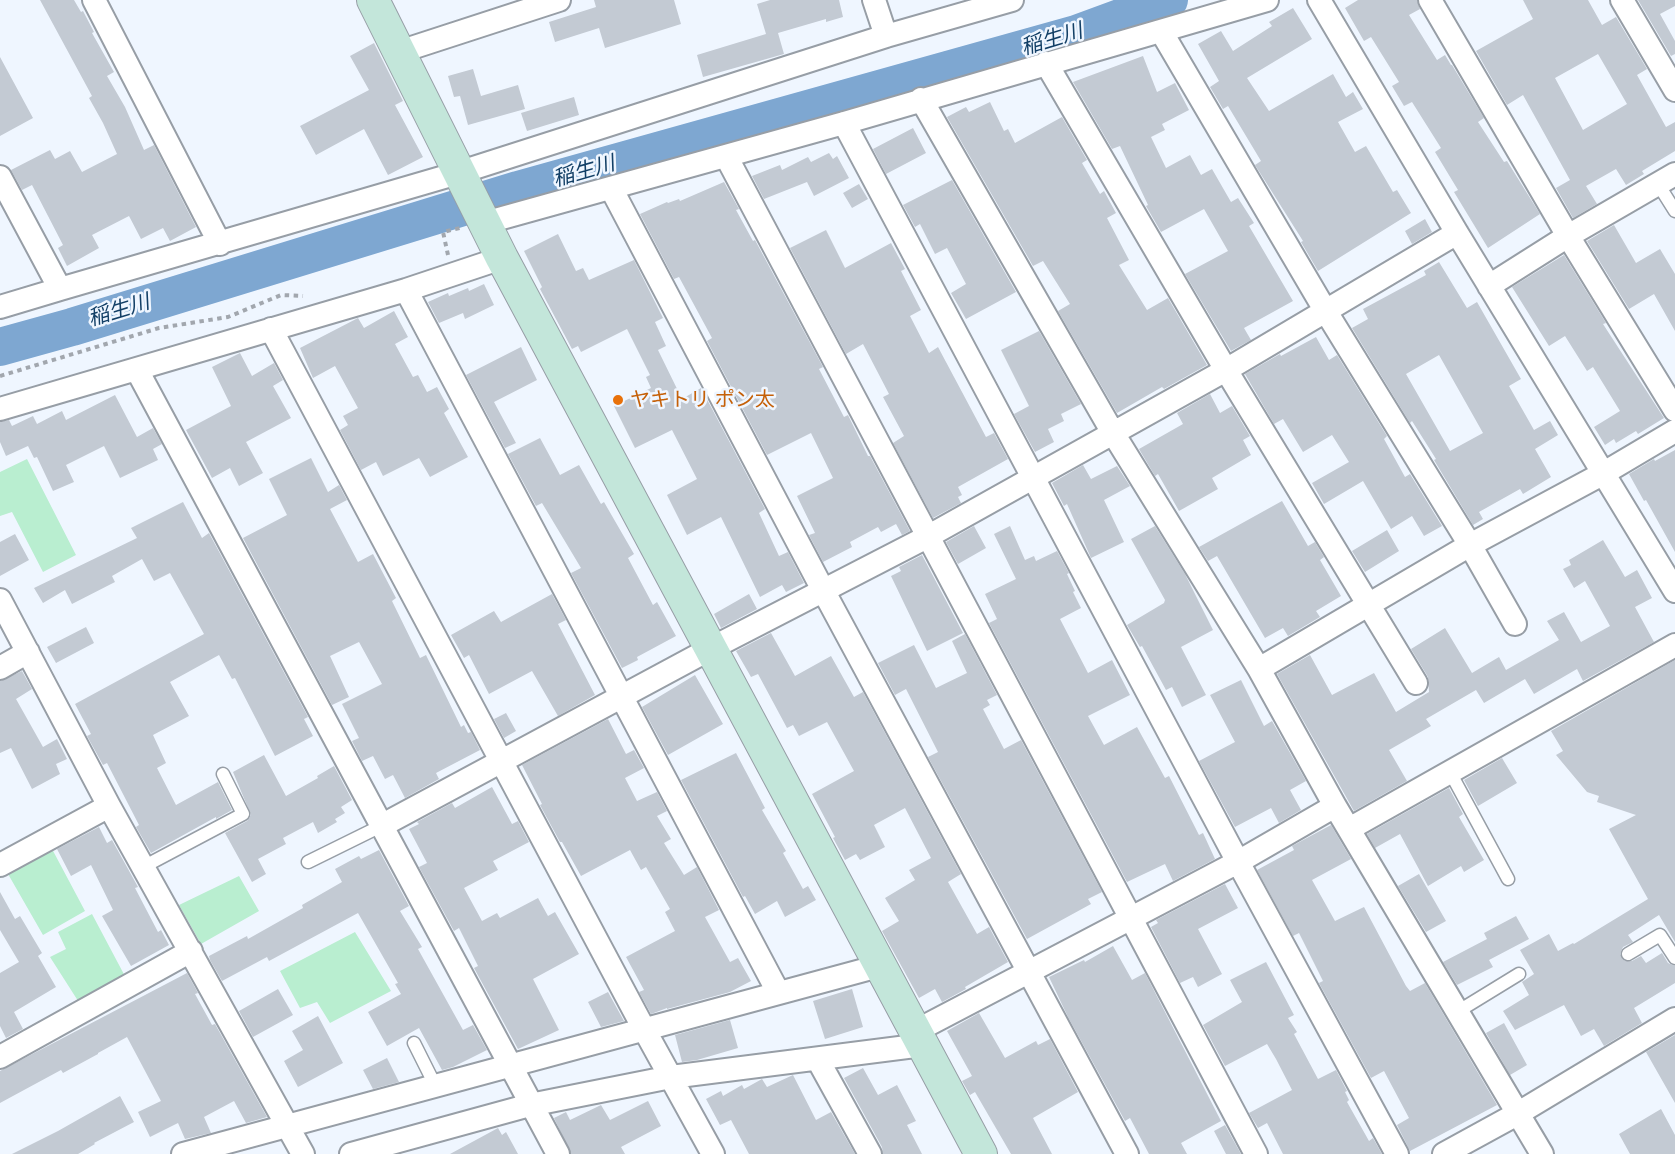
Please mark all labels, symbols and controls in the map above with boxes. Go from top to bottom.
water label: 稲生川 [1018,19,1086,61]
water label: 稲生川 [550,151,618,193]
water label: 稲生川 [85,290,153,332]
place label: ヤキトリ ポン太 [630,388,775,412]
marker: ヤキトリ ポン太 [611,393,625,407]

